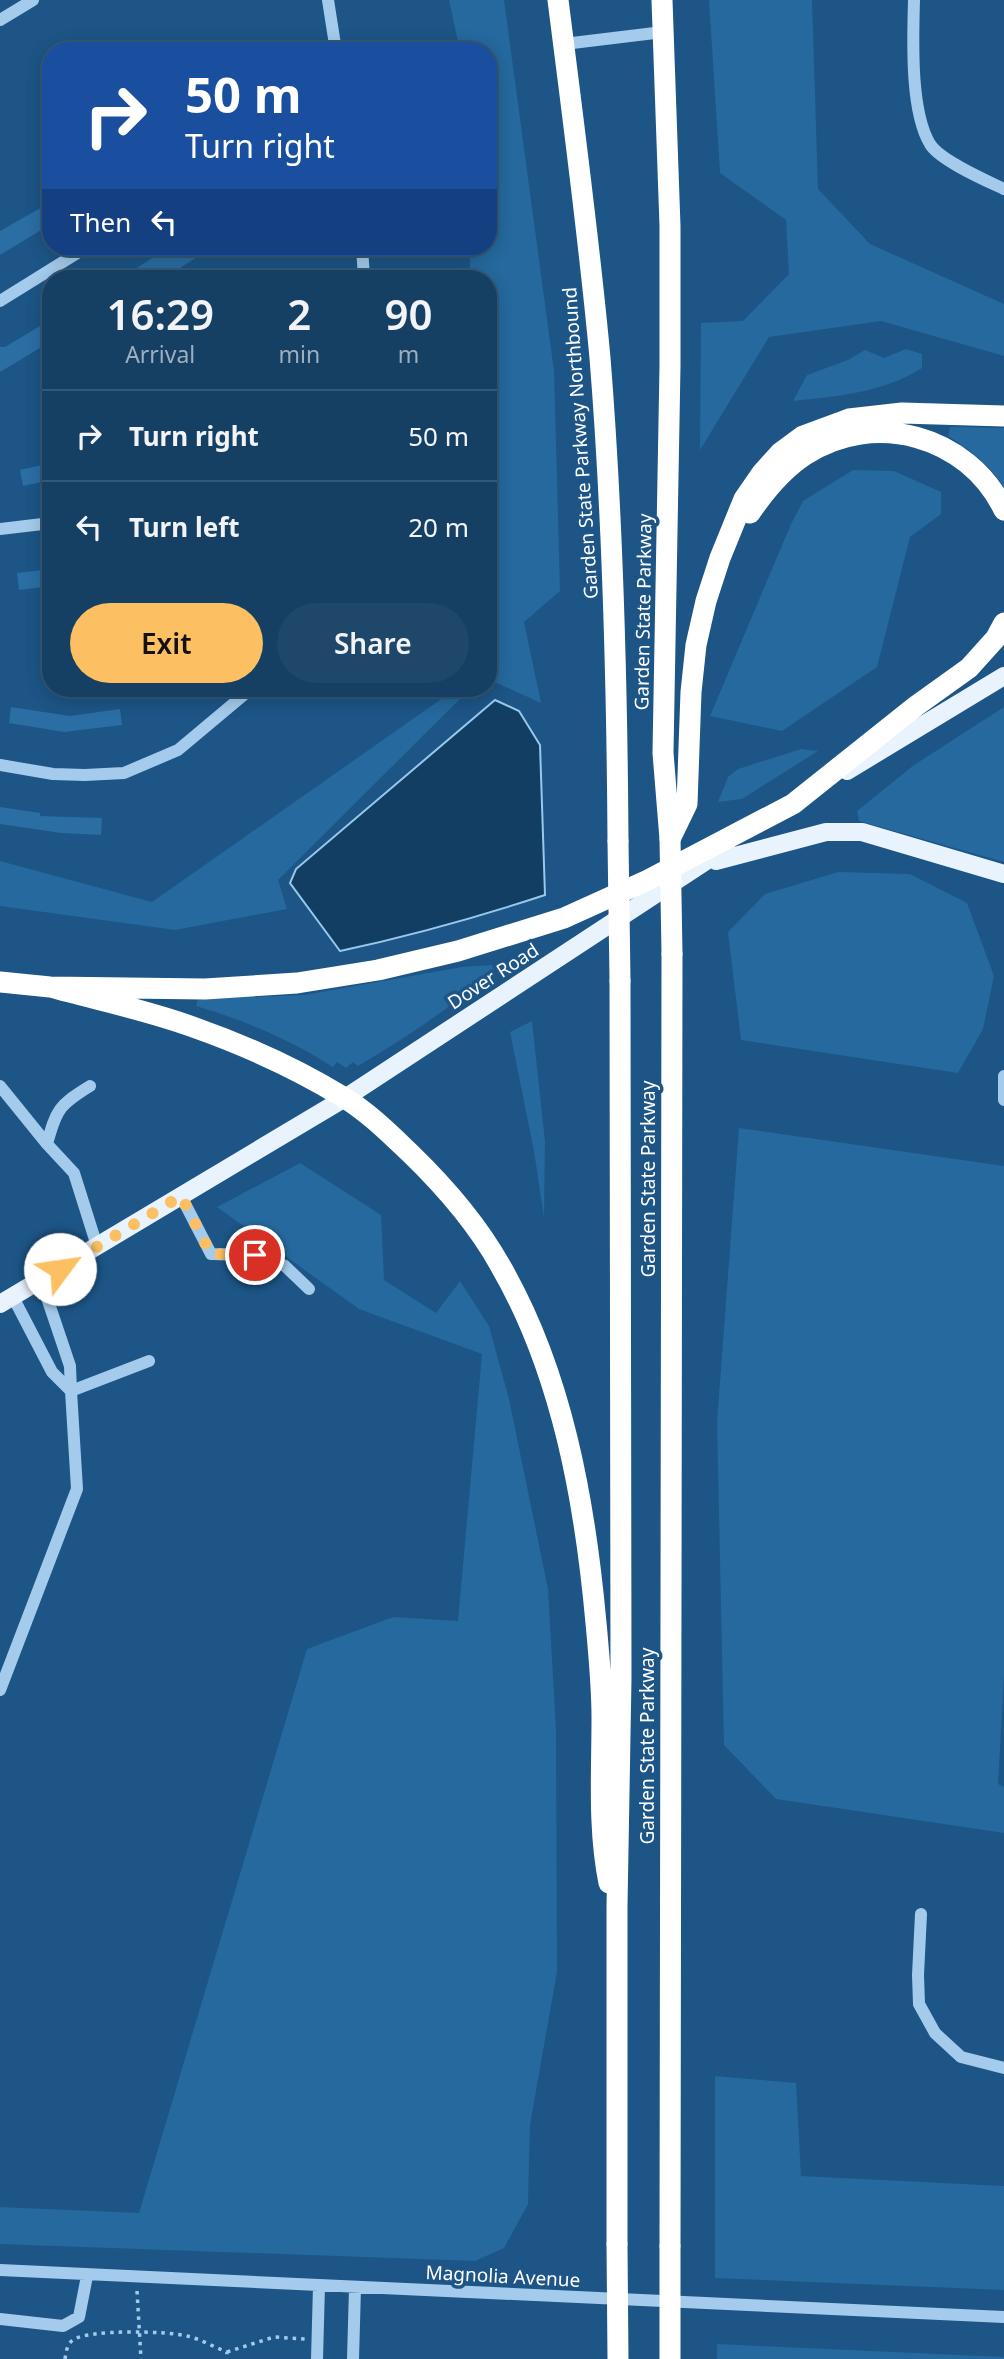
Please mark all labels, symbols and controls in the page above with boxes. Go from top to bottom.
text: 50 m [185,61,302,127]
icon: right [70,70,161,161]
text: Turn right [185,124,335,167]
icon: left [145,203,183,241]
text: Then [70,204,131,240]
text: 16:29 [106,285,214,342]
text: 2 [287,285,311,342]
text: 90 [385,285,433,342]
street label: Garden State Parkway Northbound [556,286,604,600]
text: Arrival [125,338,195,370]
text: min [278,338,320,370]
text: m [398,338,419,370]
icon: right [70,417,108,455]
text: Turn right [129,418,259,454]
text: 50 m [408,418,469,454]
icon: left [70,508,108,546]
text: Turn left [129,509,240,545]
text: 20 m [408,509,469,545]
street label: Garden State Parkway [628,513,658,711]
button: Exit [70,603,263,683]
button: Share [277,603,469,683]
street label: Dover Road [442,937,544,1015]
street label: Garden State Parkway [635,1080,661,1277]
pin [225,1225,285,1285]
position arrow [23,1232,97,1306]
icon: arrive [236,1236,274,1274]
street label: Garden State Parkway [634,1647,660,1844]
street label: Magnolia Avenue [425,2259,581,2293]

